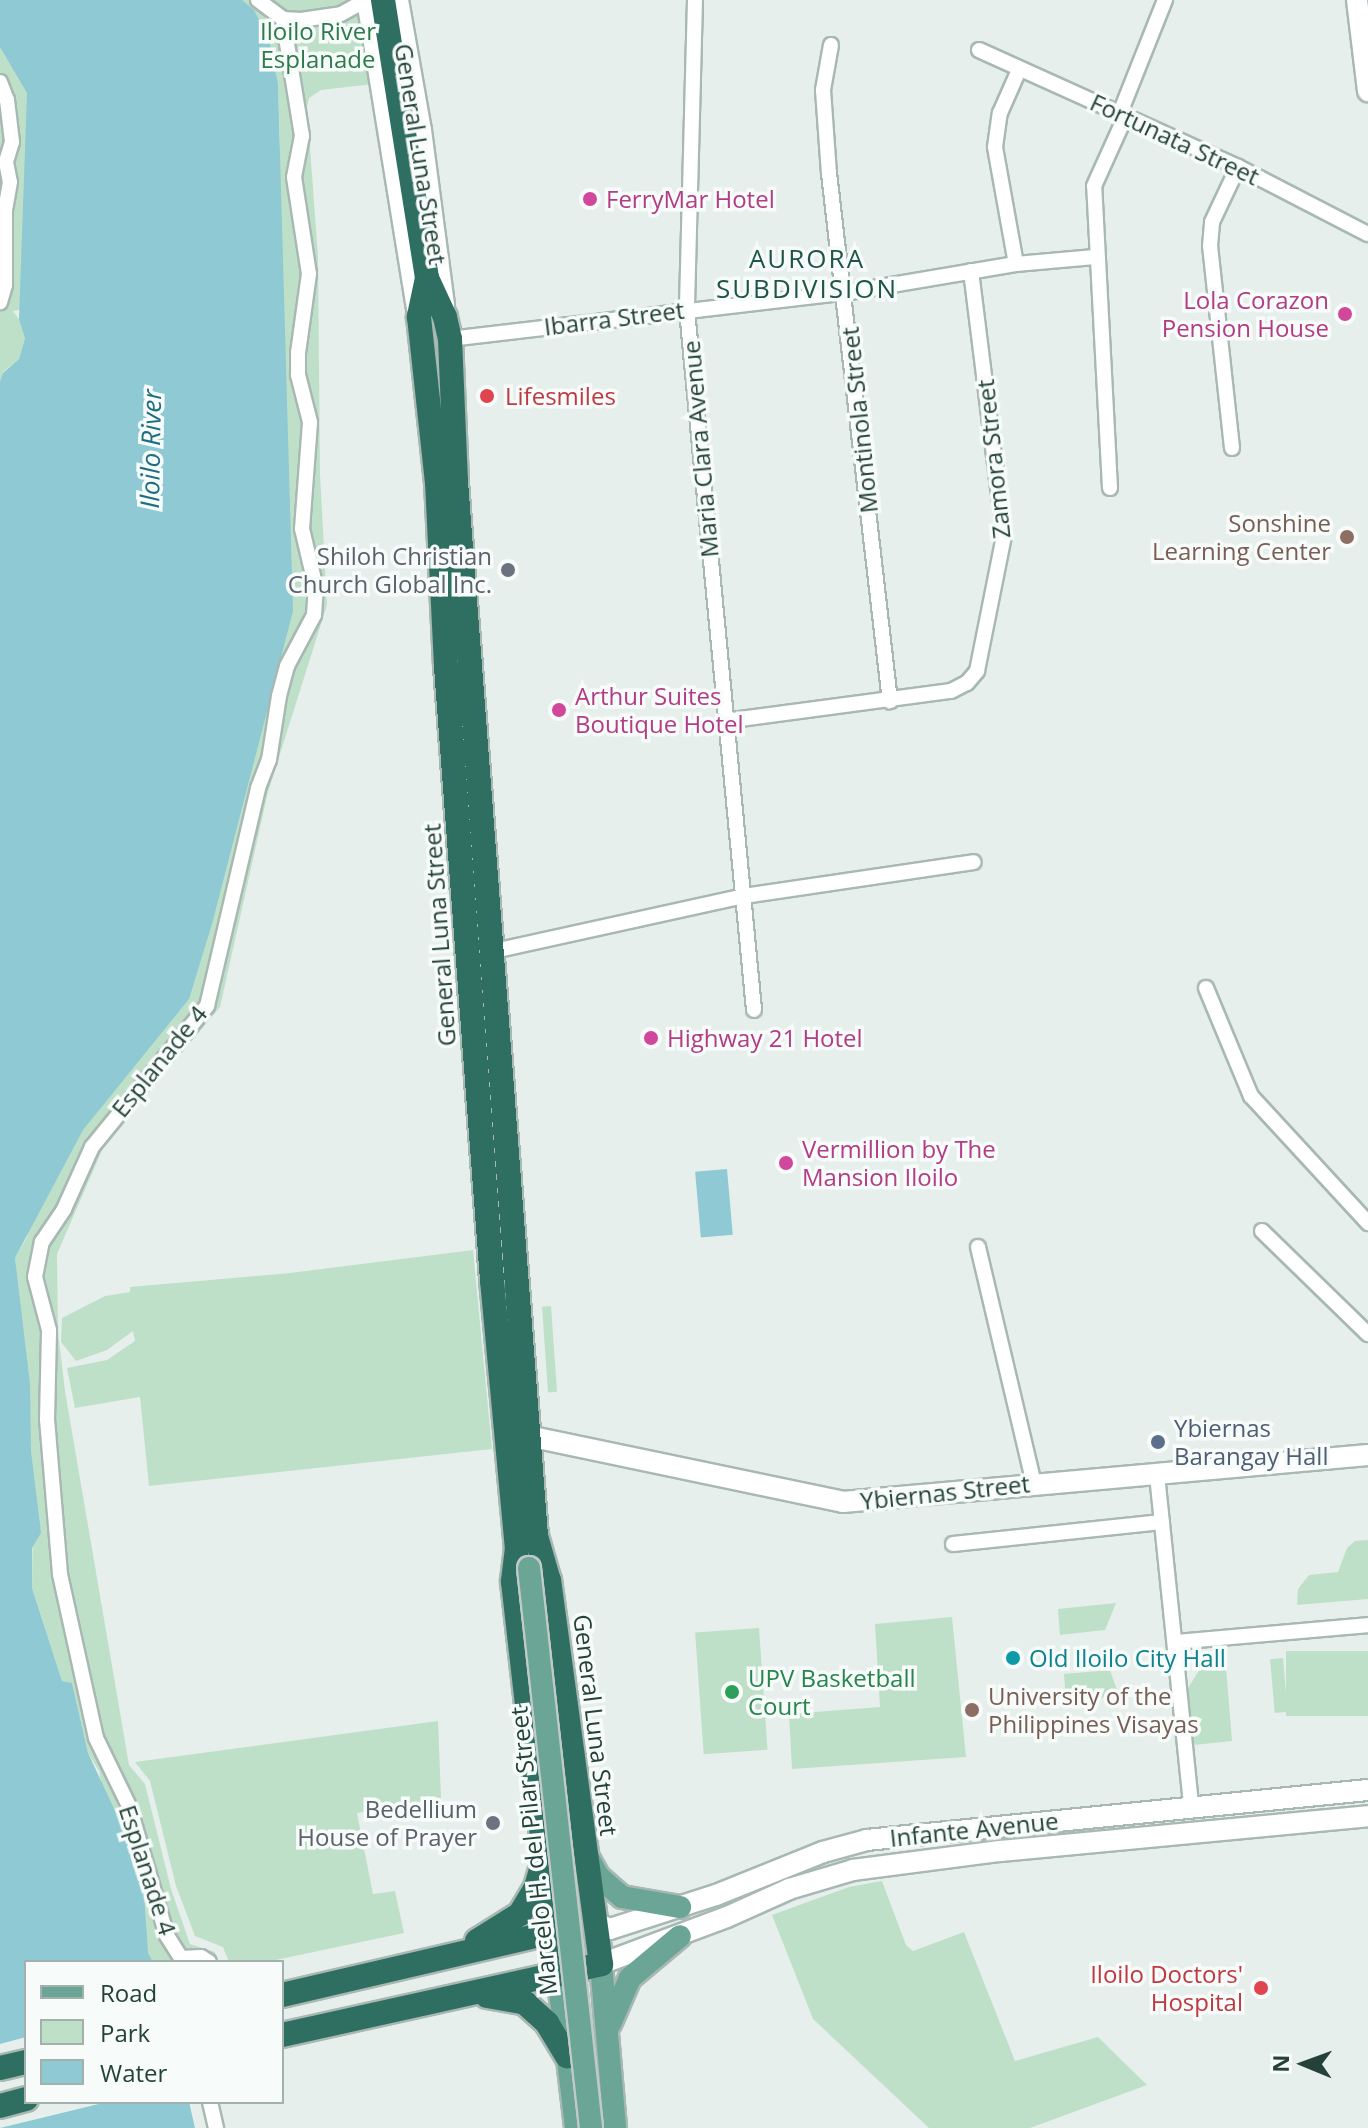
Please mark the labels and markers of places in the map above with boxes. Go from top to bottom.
place label: FerryMar Hotel [606,185,775,213]
marker: FerryMar Hotel [581,190,599,208]
place label: Lola Corazon Pension House [1162,286,1329,342]
marker: Lola Corazon Pension House [1336,305,1354,323]
place label: Lifesmiles [505,382,616,410]
marker: Lifesmiles [476,385,498,407]
place label: Sonshine Learning Center [1152,509,1331,565]
marker: Sonshine Learning Center [1338,528,1356,546]
place label: Shiloh Christian Church Global Inc. [288,542,492,598]
marker: Shiloh Christian Church Global Inc. [499,561,517,579]
place label: Arthur Suites Boutique Hotel [575,682,744,738]
marker: Arthur Suites Boutique Hotel [550,701,568,719]
place label: Highway 21 Hotel [667,1024,863,1052]
marker: Highway 21 Hotel [642,1029,660,1047]
place label: Vermillion by The Mansion Iloilo [802,1135,996,1191]
marker: Vermillion by The Mansion Iloilo [777,1154,795,1172]
place label: Ybiernas Barangay Hall [1174,1414,1328,1470]
marker: Ybiernas Barangay Hall [1149,1433,1167,1451]
place label: Old Iloilo City Hall [1029,1644,1226,1672]
marker: Old Iloilo City Hall [1004,1649,1022,1667]
place label: UPV Basketball Court [748,1664,916,1720]
place label: University of the Philippines Visayas [988,1682,1199,1738]
marker: UPV Basketball Court [723,1683,741,1701]
marker: University of the Philippines Visayas [963,1701,981,1719]
place label: Bedellium House of Prayer [297,1795,477,1851]
marker: Bedellium House of Prayer [484,1814,502,1832]
place label: Iloilo Doctors' Hospital [1090,1960,1243,2016]
marker: Iloilo Doctors' Hospital [1250,1977,1272,1999]

